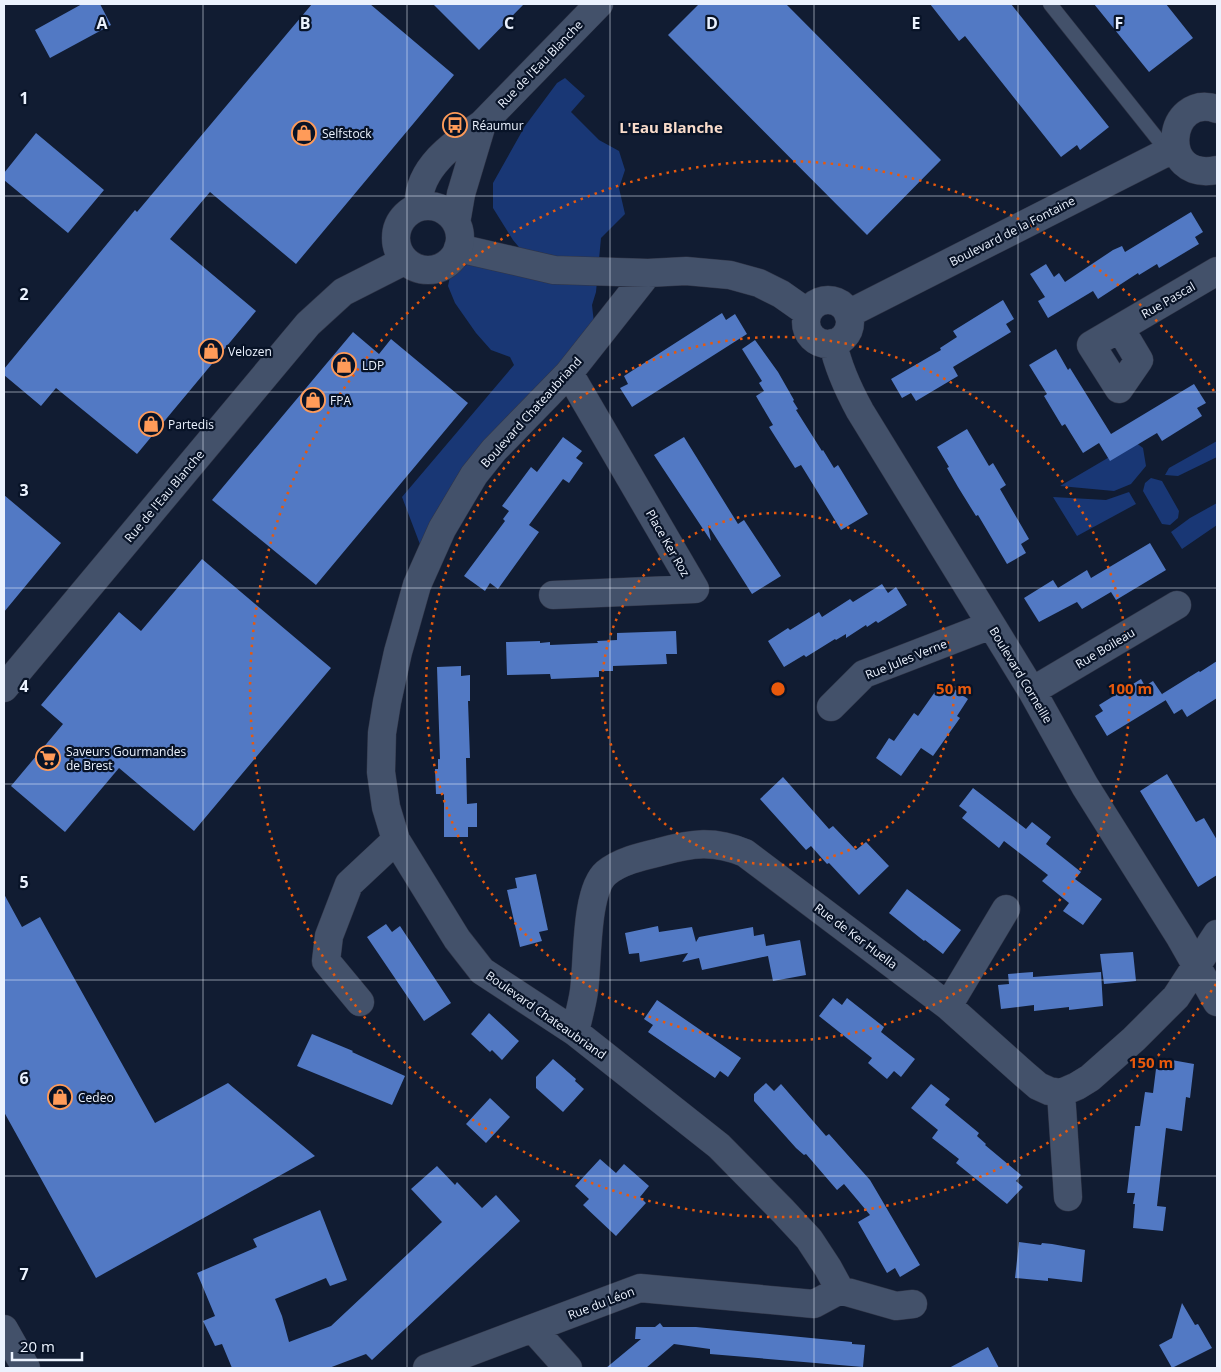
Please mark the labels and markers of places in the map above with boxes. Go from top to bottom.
bus stop icon: Réaumur [442,112,468,138]
place label: Réaumur [472,117,524,134]
shop icon: Selfstock [291,120,317,146]
place label: Selfstock [322,125,372,142]
shop icon: Velozen [198,338,224,364]
place label: Velozen [228,343,272,360]
shop icon: LDP [331,352,357,378]
place label: LDP [362,357,384,374]
shop icon: FPA [300,387,326,413]
place label: FPA [330,392,351,409]
shop icon: Partedis [138,411,164,437]
place label: Partedis [168,416,214,433]
centre of rings [769,680,787,698]
place label: Saveurs Gourmandes de Brest [66,743,187,774]
supermarket icon: Saveurs Gourmandes de Brest [35,745,61,771]
shop icon: Cedeo [47,1084,73,1110]
place label: Cedeo [78,1089,114,1106]

